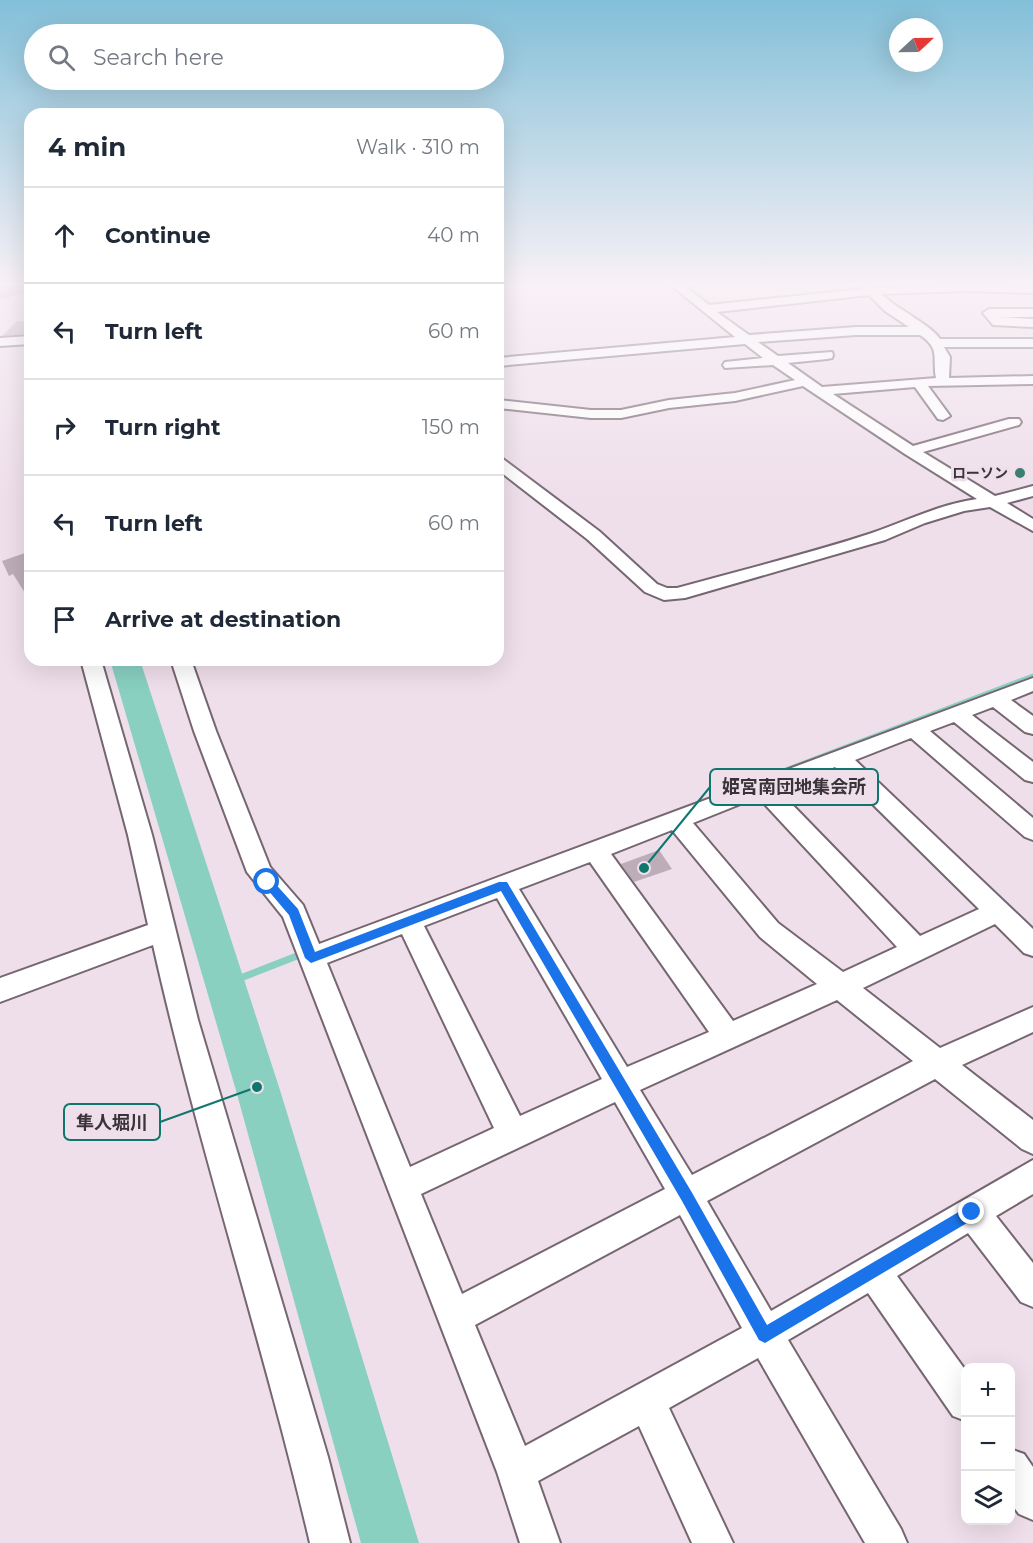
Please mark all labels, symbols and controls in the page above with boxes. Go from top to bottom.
north arrow [889,18,943,72]
search box [24,24,504,90]
icon: search [45,41,78,74]
text: Search here [93,44,224,71]
text: 4 min [48,131,126,163]
text: Walk · 310 m [356,135,480,159]
icon: ahead [48,219,81,252]
text: Continue [105,222,211,249]
text: 40 m [427,223,480,247]
icon: left [48,315,81,348]
text: Turn left [105,318,203,345]
text: 60 m [428,319,480,343]
icon: right [48,411,81,444]
text: Turn right [105,414,220,441]
text: 150 m [422,415,480,439]
place label: ローソン [952,464,1008,482]
marker: ローソン [1013,466,1027,480]
icon: left [48,507,81,540]
text: Turn left [105,510,203,537]
text: 60 m [428,511,480,535]
icon: arrive [48,603,81,636]
text: Arrive at destination [105,606,341,633]
callout: 姫宮南団地集会所 [710,769,878,805]
text: 姫宮南団地集会所 [722,776,866,798]
route start [253,868,279,894]
callout: 隼人堀川 [64,1104,160,1140]
text: 隼人堀川 [76,1112,148,1134]
route end [958,1198,984,1224]
map controls [961,1363,1015,1525]
button: + [961,1363,1015,1417]
button: − [961,1417,1015,1471]
button: layers [961,1471,1015,1525]

